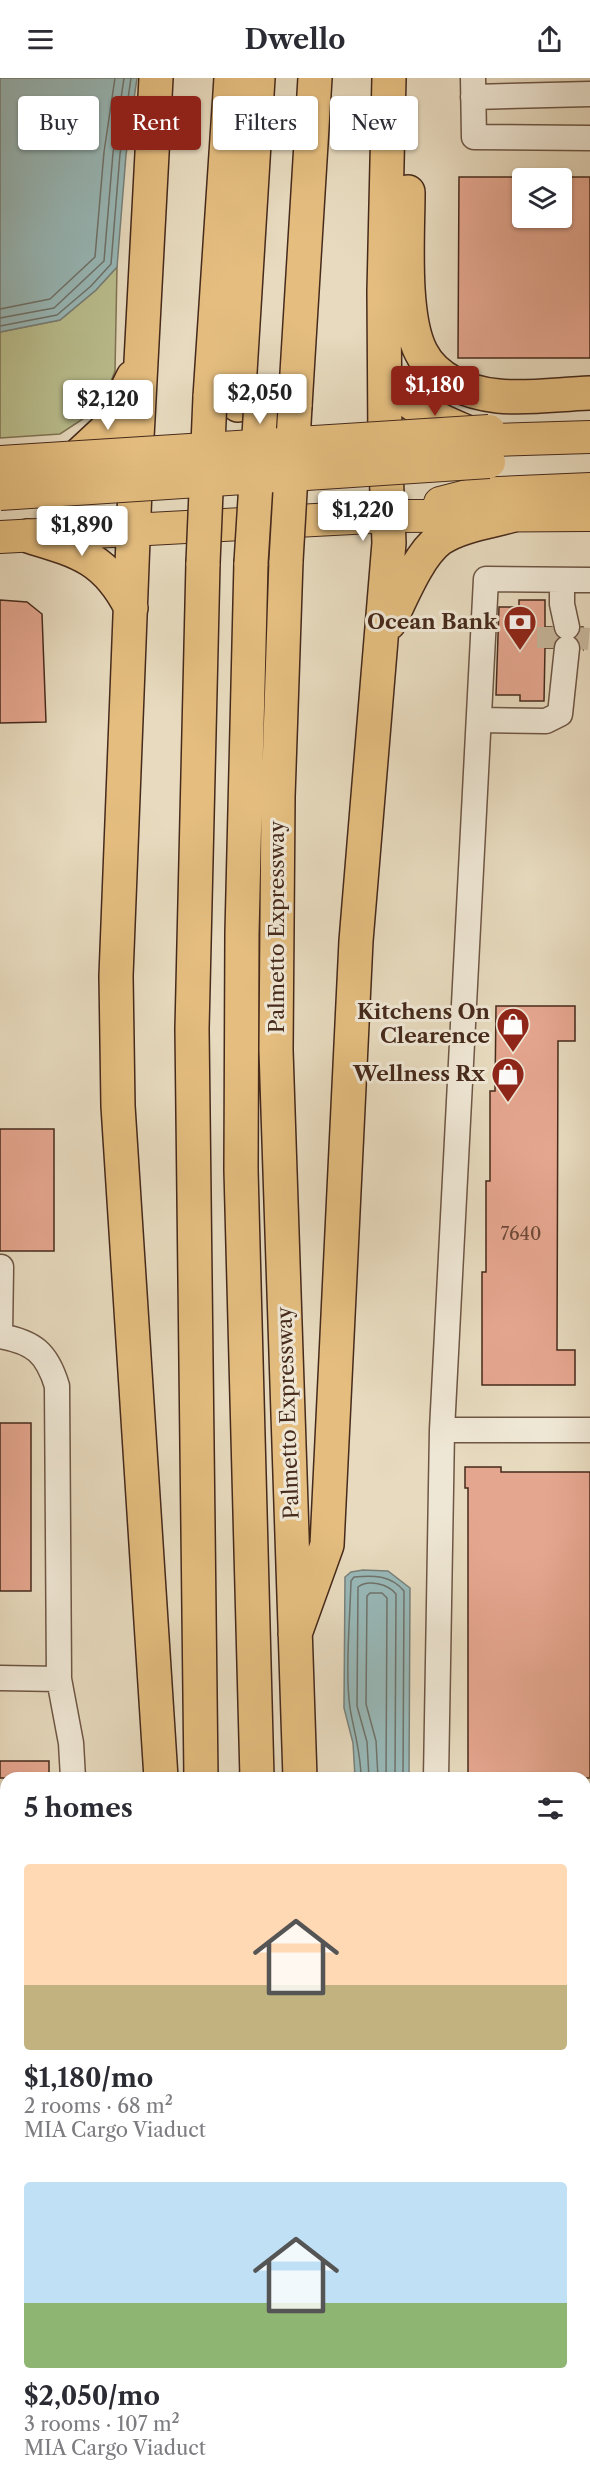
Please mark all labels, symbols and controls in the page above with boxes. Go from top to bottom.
icon: menu [24,23,57,56]
text: Dwello [245,23,345,56]
icon: share [533,23,566,56]
chip: Buy [18,96,99,150]
chip: Rent [111,96,201,150]
chip: Filters [213,96,318,150]
chip: New [330,96,418,150]
map controls [512,168,572,228]
button: layers [512,168,572,228]
pin: $1,180 [386,366,484,417]
text: $1,180 [405,373,465,397]
pin: $2,050 [211,374,309,425]
pin: $2,120 [59,380,157,431]
text: $2,050 [228,381,292,405]
text: $2,120 [77,387,139,411]
pin: $1,220 [314,491,412,542]
text: $1,220 [332,498,394,522]
pin: $1,890 [33,506,131,557]
text: $1,890 [51,513,113,537]
bank icon: Ocean Bank [502,604,538,651]
place label: Ocean Bank [367,609,498,634]
street label: Palmetto Expressway [264,820,289,1033]
place label: Kitchens On Clearence [357,999,491,1048]
shop icon: Kitchens On Clearence [495,1006,531,1053]
shop icon: Wellness Rx [490,1056,526,1103]
place label: Wellness Rx [352,1061,485,1086]
house number: 7640 [501,1223,541,1245]
street label: Palmetto Expressway [271,1306,304,1520]
text: 5 homes [24,1792,133,1824]
icon: filters [534,1792,567,1825]
icon: home [242,1903,350,2011]
text: $1,180/mo [24,2062,153,2094]
text: 2 rooms · 68 m² [24,2094,173,2118]
text: MIA Cargo Viaduct [24,2118,206,2142]
icon: home [242,2221,350,2329]
text: $2,050/mo [24,2380,160,2412]
text: 3 rooms · 107 m² [24,2412,180,2436]
text: MIA Cargo Viaduct [24,2436,206,2460]

